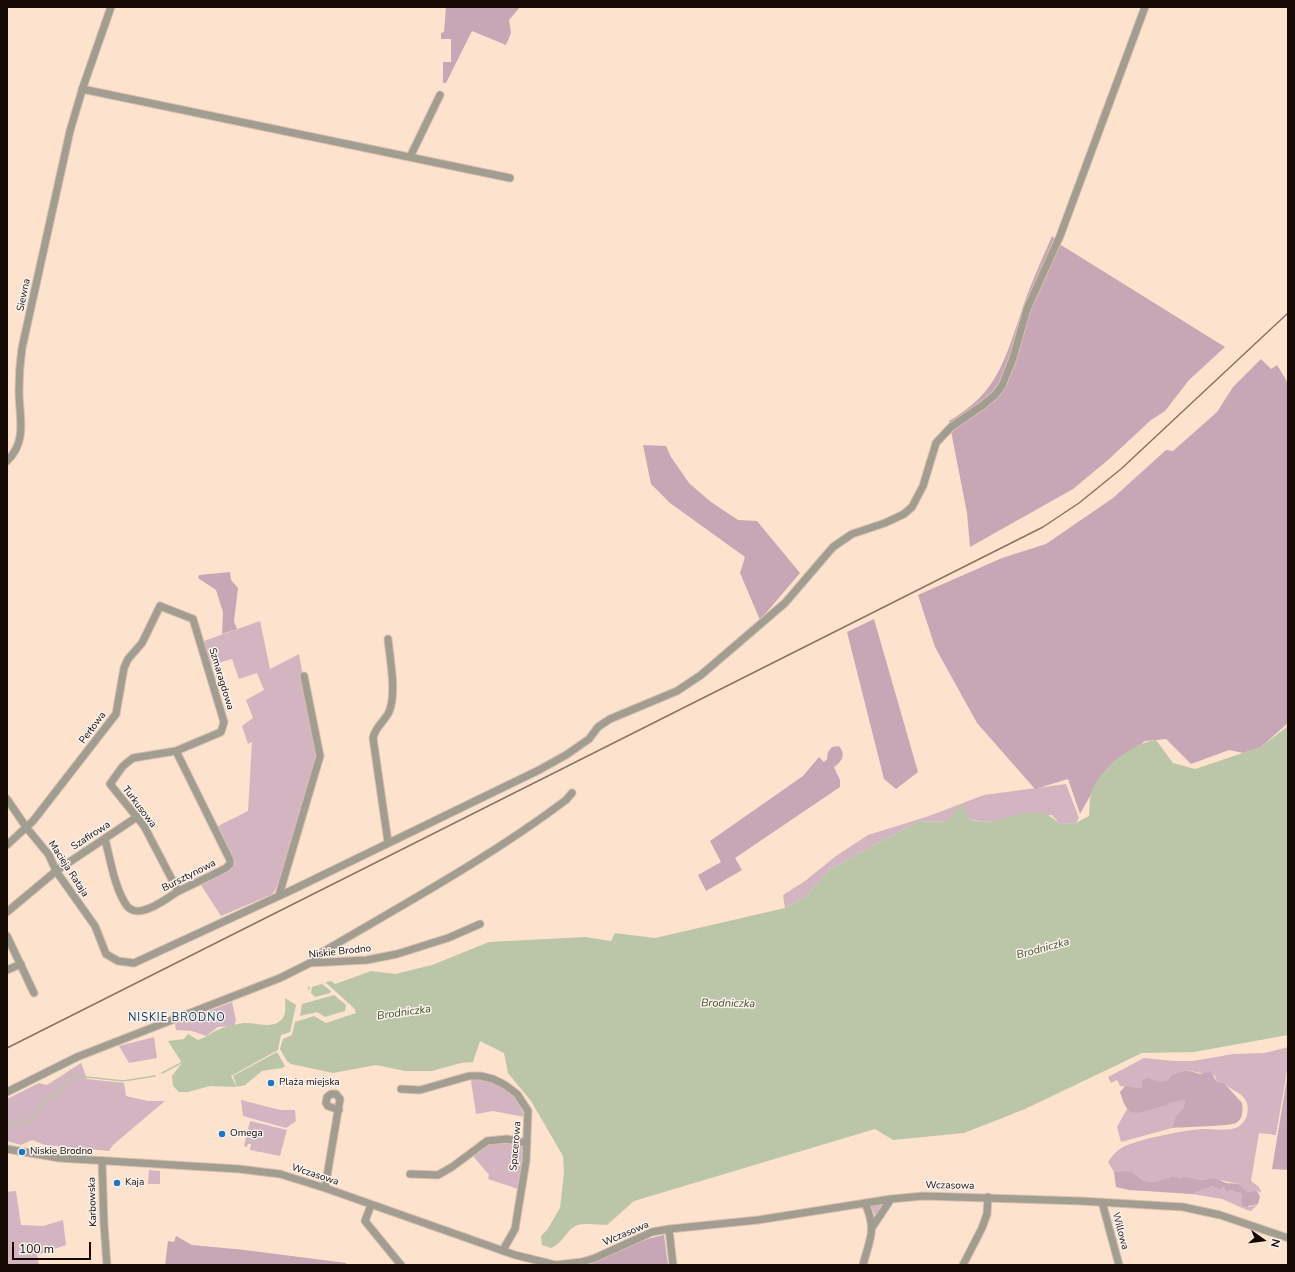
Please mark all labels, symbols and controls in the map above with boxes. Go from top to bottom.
street label: Siewna [15,278,33,312]
street label: Szmaragdowa [206,647,236,711]
street label: Perłowa [77,710,109,746]
street label: Turkusowa [119,784,159,830]
street label: Szafirowa [69,819,113,853]
street label: Macieja Rataja [45,839,91,899]
street label: Bursztynowa [160,857,218,895]
water label: Brodniczka [1015,936,1071,962]
street label: Niskie Brodno [308,943,372,961]
water label: Brodniczka [701,997,755,1011]
water label: Brodniczka [376,1003,432,1023]
district label: NISKIE BRODNO [128,1011,226,1025]
place label: Plaża miejska [279,1077,340,1089]
marker: Plaża miejska [266,1078,276,1088]
street label: Spacerowa [508,1121,524,1171]
place label: Omega [230,1128,263,1140]
marker: Omega [217,1129,227,1139]
place label: Niskie Brodno [30,1146,93,1158]
marker: Niskie Brodno [17,1147,27,1157]
street label: Wczasowa [290,1162,340,1188]
street label: Karbowska [86,1177,100,1227]
place label: Kaja [125,1177,144,1189]
marker: Kaja [112,1178,122,1188]
street label: Wczasowa [925,1180,975,1192]
street label: Willowa [1109,1211,1131,1251]
street label: Wczasowa [601,1219,651,1249]
north arrow [1243,1220,1283,1260]
scale bar [14,1234,93,1260]
text: N [1267,1237,1283,1249]
text: 100 m [19,1241,54,1257]

